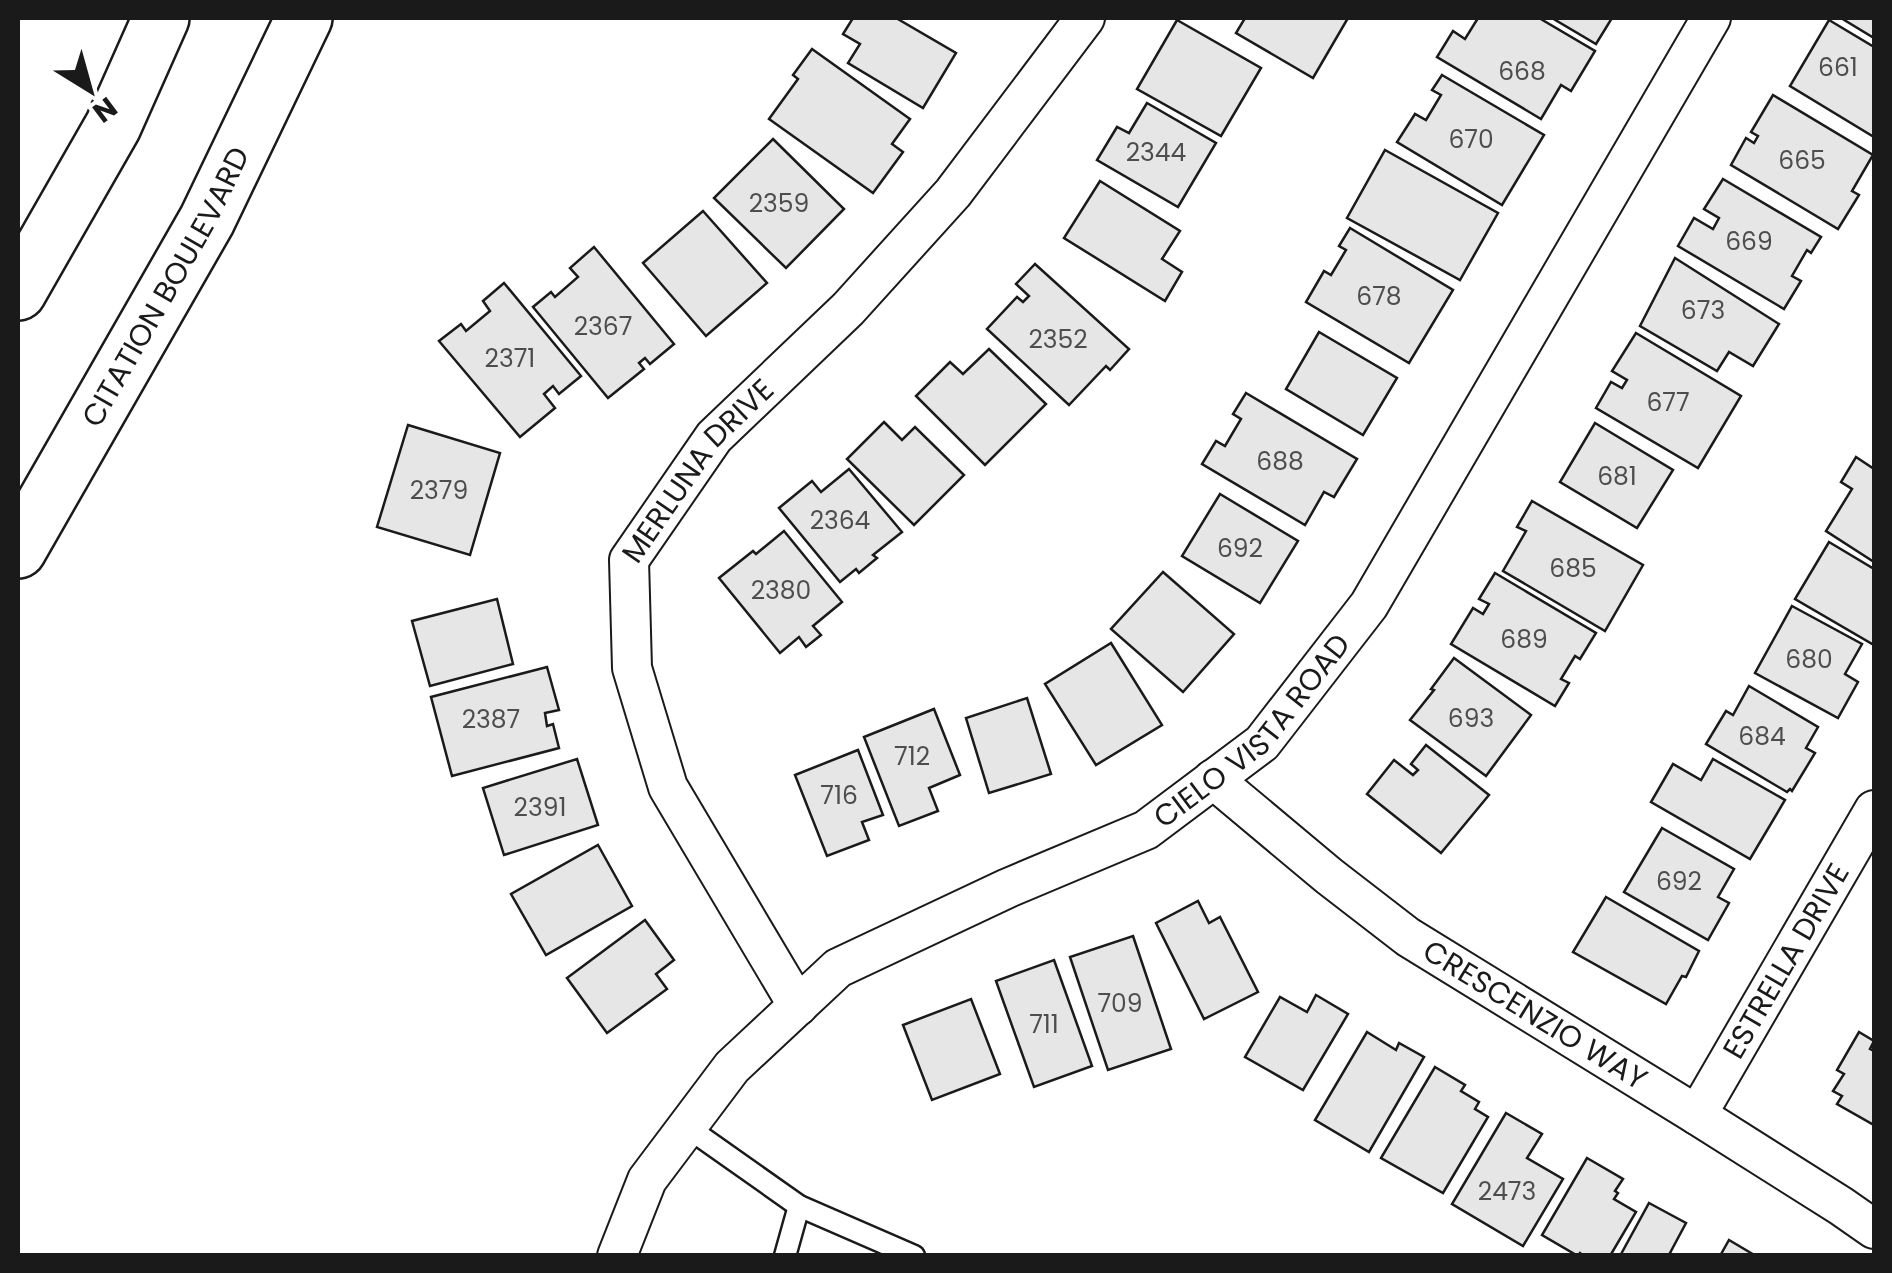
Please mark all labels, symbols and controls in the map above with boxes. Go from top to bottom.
north arrow [40,40,140,140]
house number: 661 [1818,50,1858,85]
house number: 668 [1498,54,1546,89]
text: N [85,88,125,131]
house number: 670 [1448,122,1494,157]
house number: 2344 [1126,135,1186,170]
street label: CITATION BOULEVARD [71,140,260,435]
house number: 665 [1778,143,1826,178]
house number: 2359 [749,186,809,221]
house number: 669 [1725,224,1773,259]
house number: 678 [1356,279,1402,314]
house number: 673 [1681,293,1725,328]
house number: 2367 [574,309,632,344]
house number: 2352 [1028,322,1088,357]
house number: 2371 [485,341,535,376]
street label: MERLUNA DRIVE [611,369,783,571]
house number: 677 [1646,385,1690,420]
house number: 688 [1256,444,1304,479]
house number: 681 [1597,459,1637,494]
house number: 2379 [410,473,468,508]
house number: 2364 [810,503,870,538]
house number: 692 [1217,531,1263,566]
house number: 685 [1549,551,1597,586]
house number: 2380 [751,573,811,608]
house number: 689 [1500,622,1548,657]
street label: CIELO VISTA ROAD [1144,624,1360,838]
house number: 680 [1785,642,1833,677]
house number: 693 [1448,701,1494,736]
house number: 2387 [462,702,520,737]
house number: 684 [1738,719,1786,754]
house number: 712 [894,739,930,774]
house number: 716 [820,778,858,813]
house number: 2391 [514,790,566,825]
street label: ESTRELLA DRIVE [1712,855,1860,1067]
house number: 692 [1656,864,1702,899]
street label: CRESCENZIO WAY [1415,929,1656,1100]
house number: 709 [1097,986,1143,1021]
house number: 711 [1029,1007,1059,1042]
house number: 2473 [1478,1174,1536,1209]

